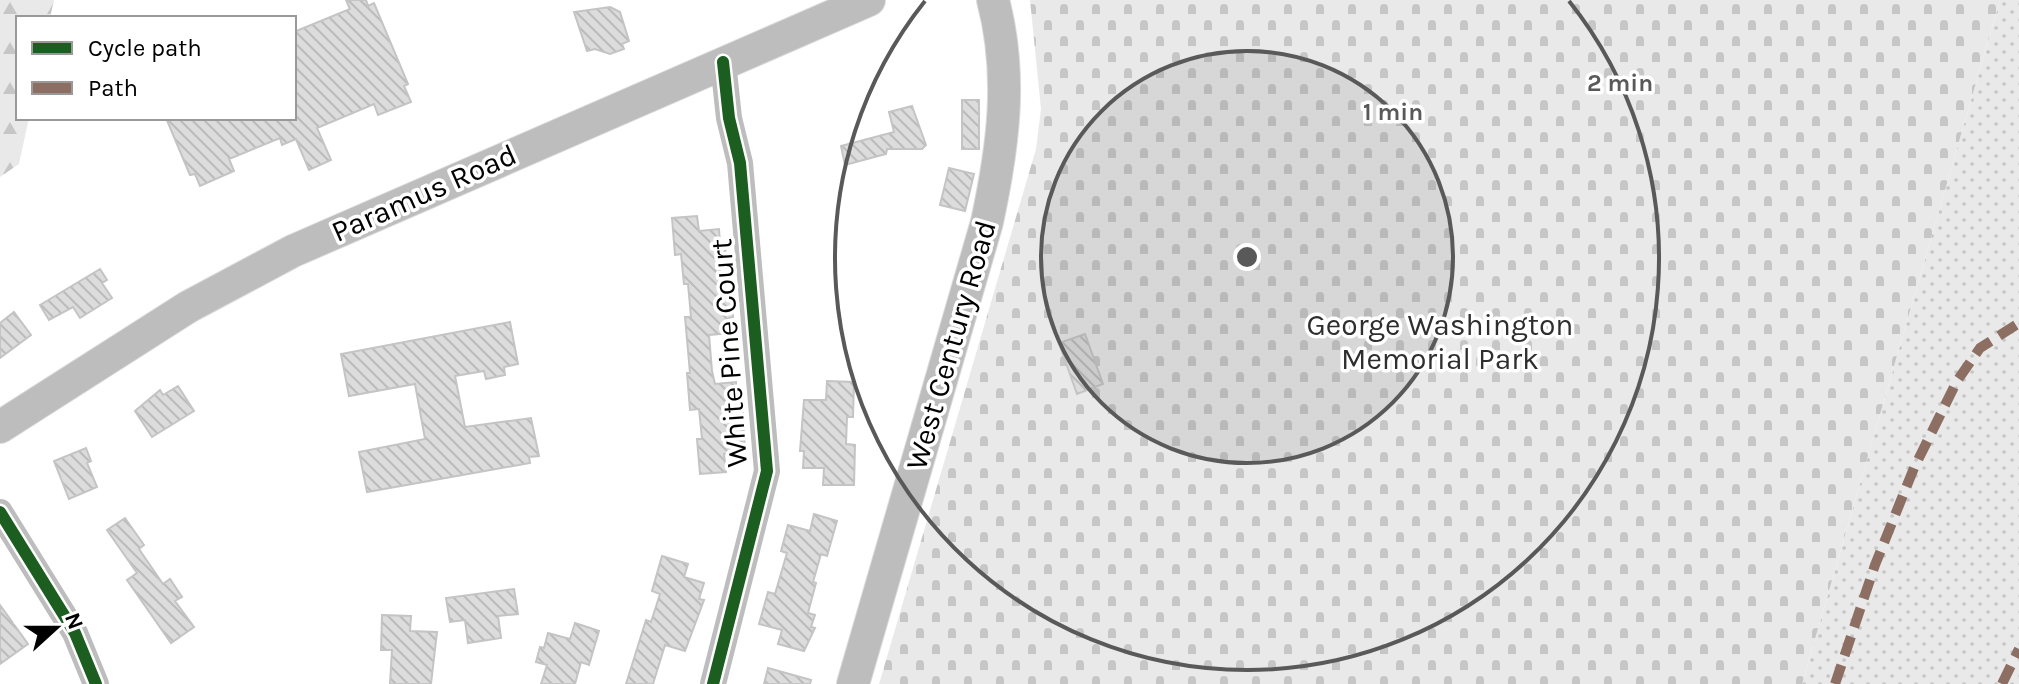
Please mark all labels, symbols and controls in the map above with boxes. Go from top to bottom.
legend [16,16,296,120]
text: Cycle path [88,34,202,62]
text: 2 min [1587,69,1653,97]
text: Path [88,74,138,102]
text: 1 min [1363,98,1423,126]
street label: Paramus Road [326,136,522,250]
street label: West Century Road [898,216,1004,474]
street label: White Pine Court [703,238,755,468]
centre of rings [1233,243,1261,271]
park label: George Washington Memorial Park [1307,307,1573,377]
north arrow [16,588,96,668]
text: N [59,609,89,633]

